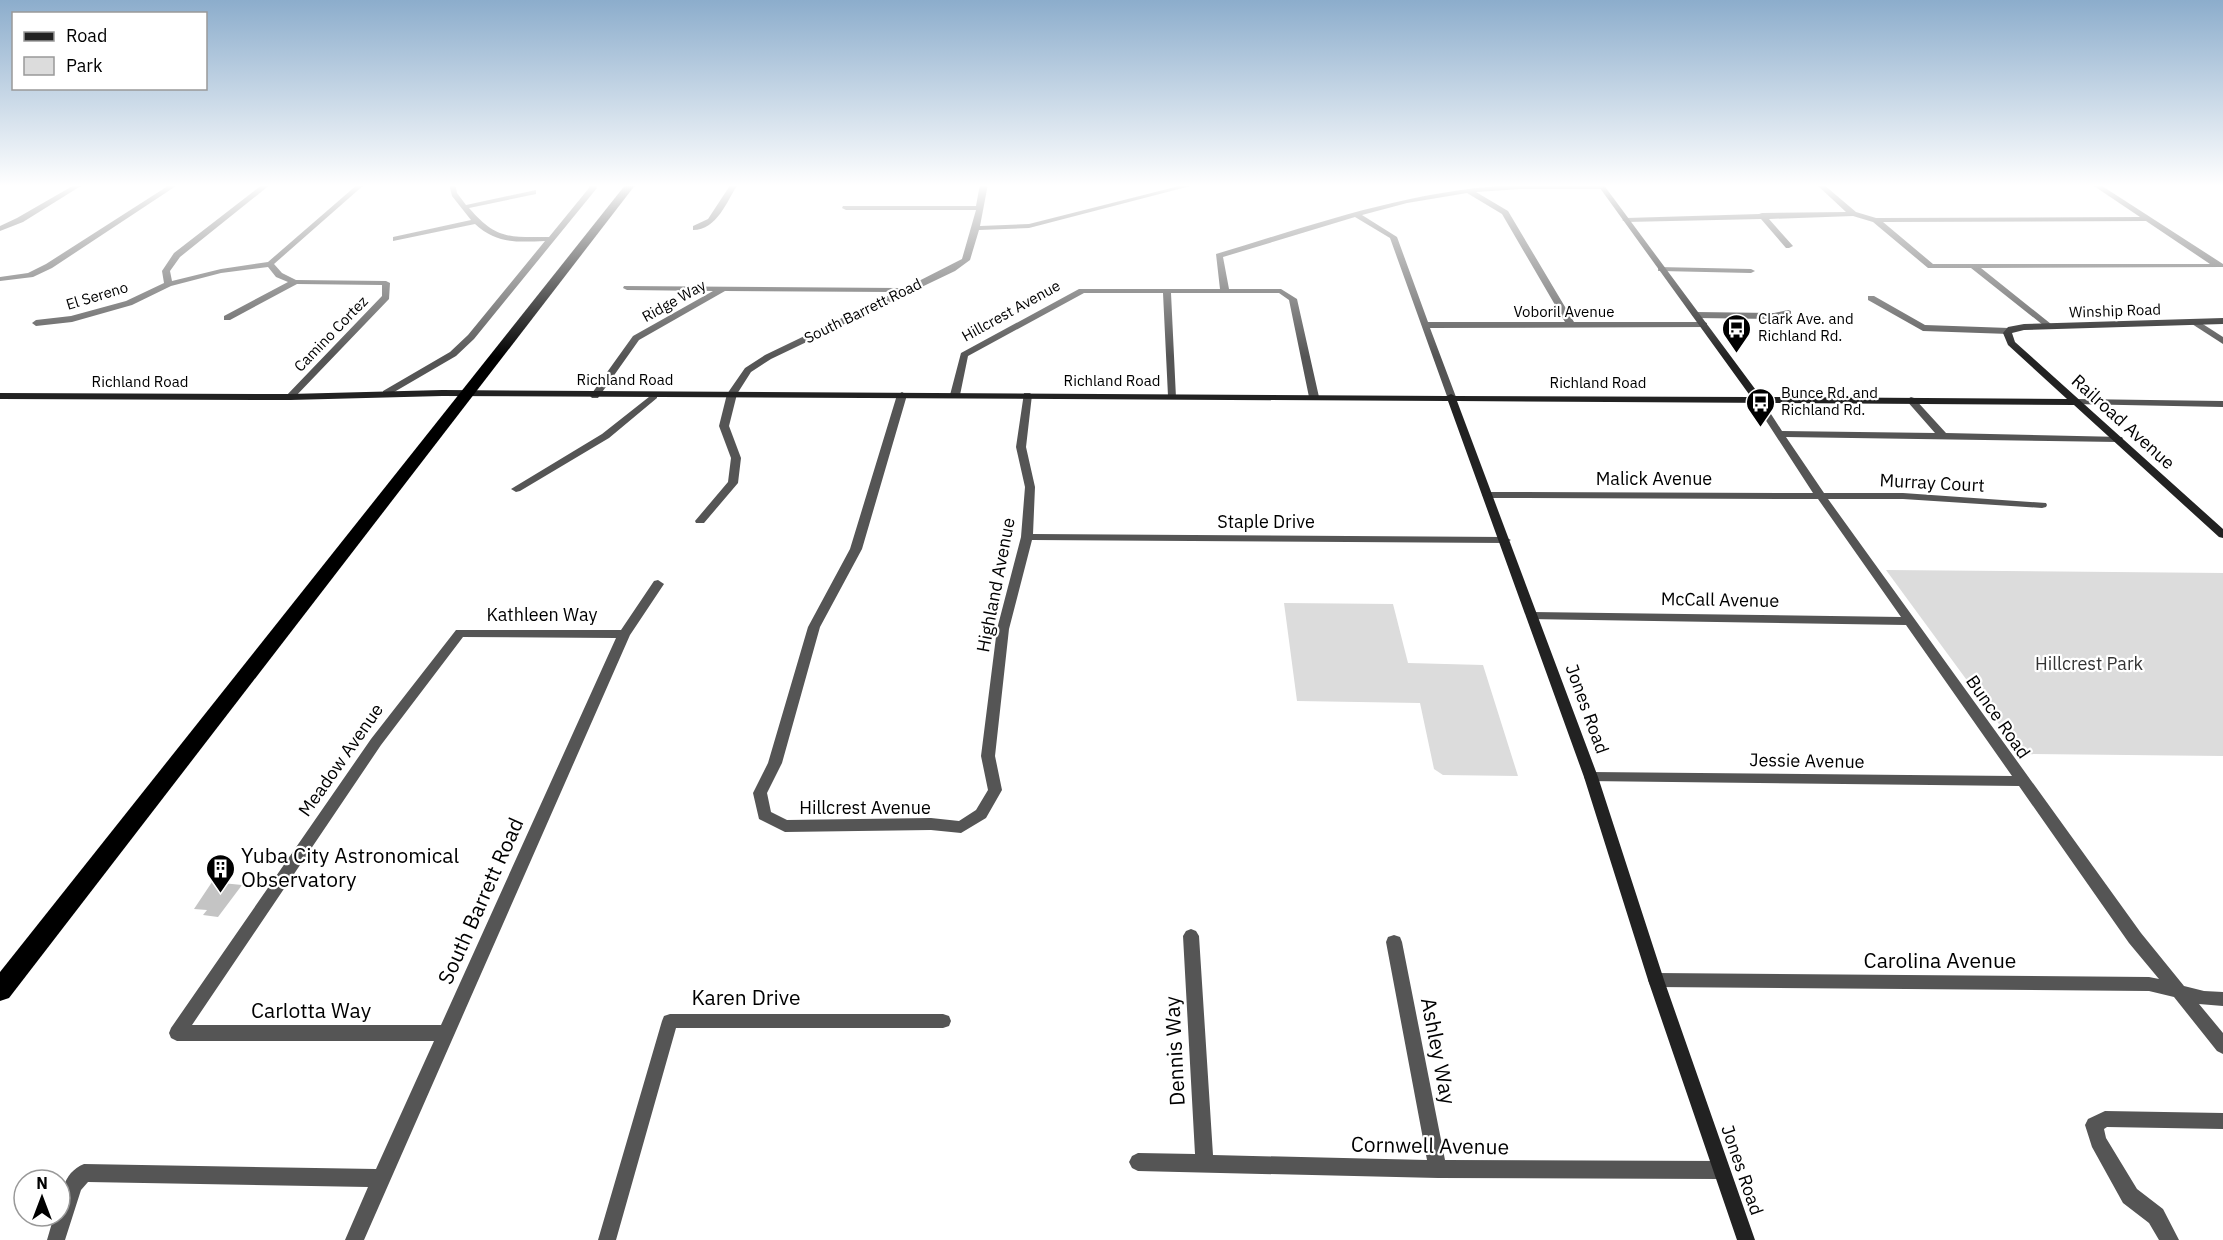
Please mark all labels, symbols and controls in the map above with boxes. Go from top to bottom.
legend [12,12,207,90]
text: Road [66,24,107,47]
text: Park [66,54,103,77]
street label: South Barrett Road [801,274,925,347]
street label: Ridge Way [638,275,710,326]
street label: Hillcrest Avenue [958,276,1063,345]
street label: El Sereno [64,277,130,314]
street label: Camino Cortez [290,292,372,376]
street label: Winship Road [2069,299,2161,322]
street label: Voboril Avenue [1513,302,1615,321]
place label: Clark Ave. and Richland Rd. [1758,309,1854,345]
bus stop icon: Clark Ave. and Richland Rd. [1721,312,1753,354]
street label: Railroad Avenue [2067,369,2180,474]
street label: Richland Road [577,370,673,389]
street label: Richland Road [1064,371,1160,390]
street label: Richland Road [92,372,188,391]
street label: Richland Road [1550,373,1646,392]
place label: Bunce Rd. and Richland Rd. [1781,383,1878,419]
bus stop icon: Bunce Rd. and Richland Rd. [1744,386,1776,428]
street label: Malick Avenue [1596,467,1712,490]
street label: Murray Court [1879,468,1985,497]
street label: Staple Drive [1217,510,1315,533]
street label: Highland Avenue [971,516,1020,654]
street label: McCall Avenue [1661,587,1780,612]
street label: Kathleen Way [487,603,597,626]
park label: Hillcrest Park [2035,652,2144,675]
street label: Jones Road [1561,661,1614,757]
street label: Bunce Road [1961,671,2036,763]
street label: Meadow Avenue [293,699,388,821]
street label: Jessie Avenue [1749,748,1865,773]
street label: Hillcrest Avenue [799,796,931,819]
street label: South Barrett Road [431,813,529,988]
place label: Yuba City Astronomical Observatory [241,841,460,893]
building icon: Yuba City Astronomical Observatory [204,852,236,894]
street label: Carolina Avenue [1864,946,2016,974]
street label: Karen Drive [692,983,800,1011]
street label: Dennis Way [1157,995,1191,1107]
street label: Ashley Way [1415,995,1463,1107]
street label: Carlotta Way [251,996,372,1024]
street label: Jones Road [1716,1122,1769,1218]
street label: Cornwell Avenue [1351,1130,1509,1160]
north arrow [12,1168,72,1228]
text: N [36,1173,48,1193]

